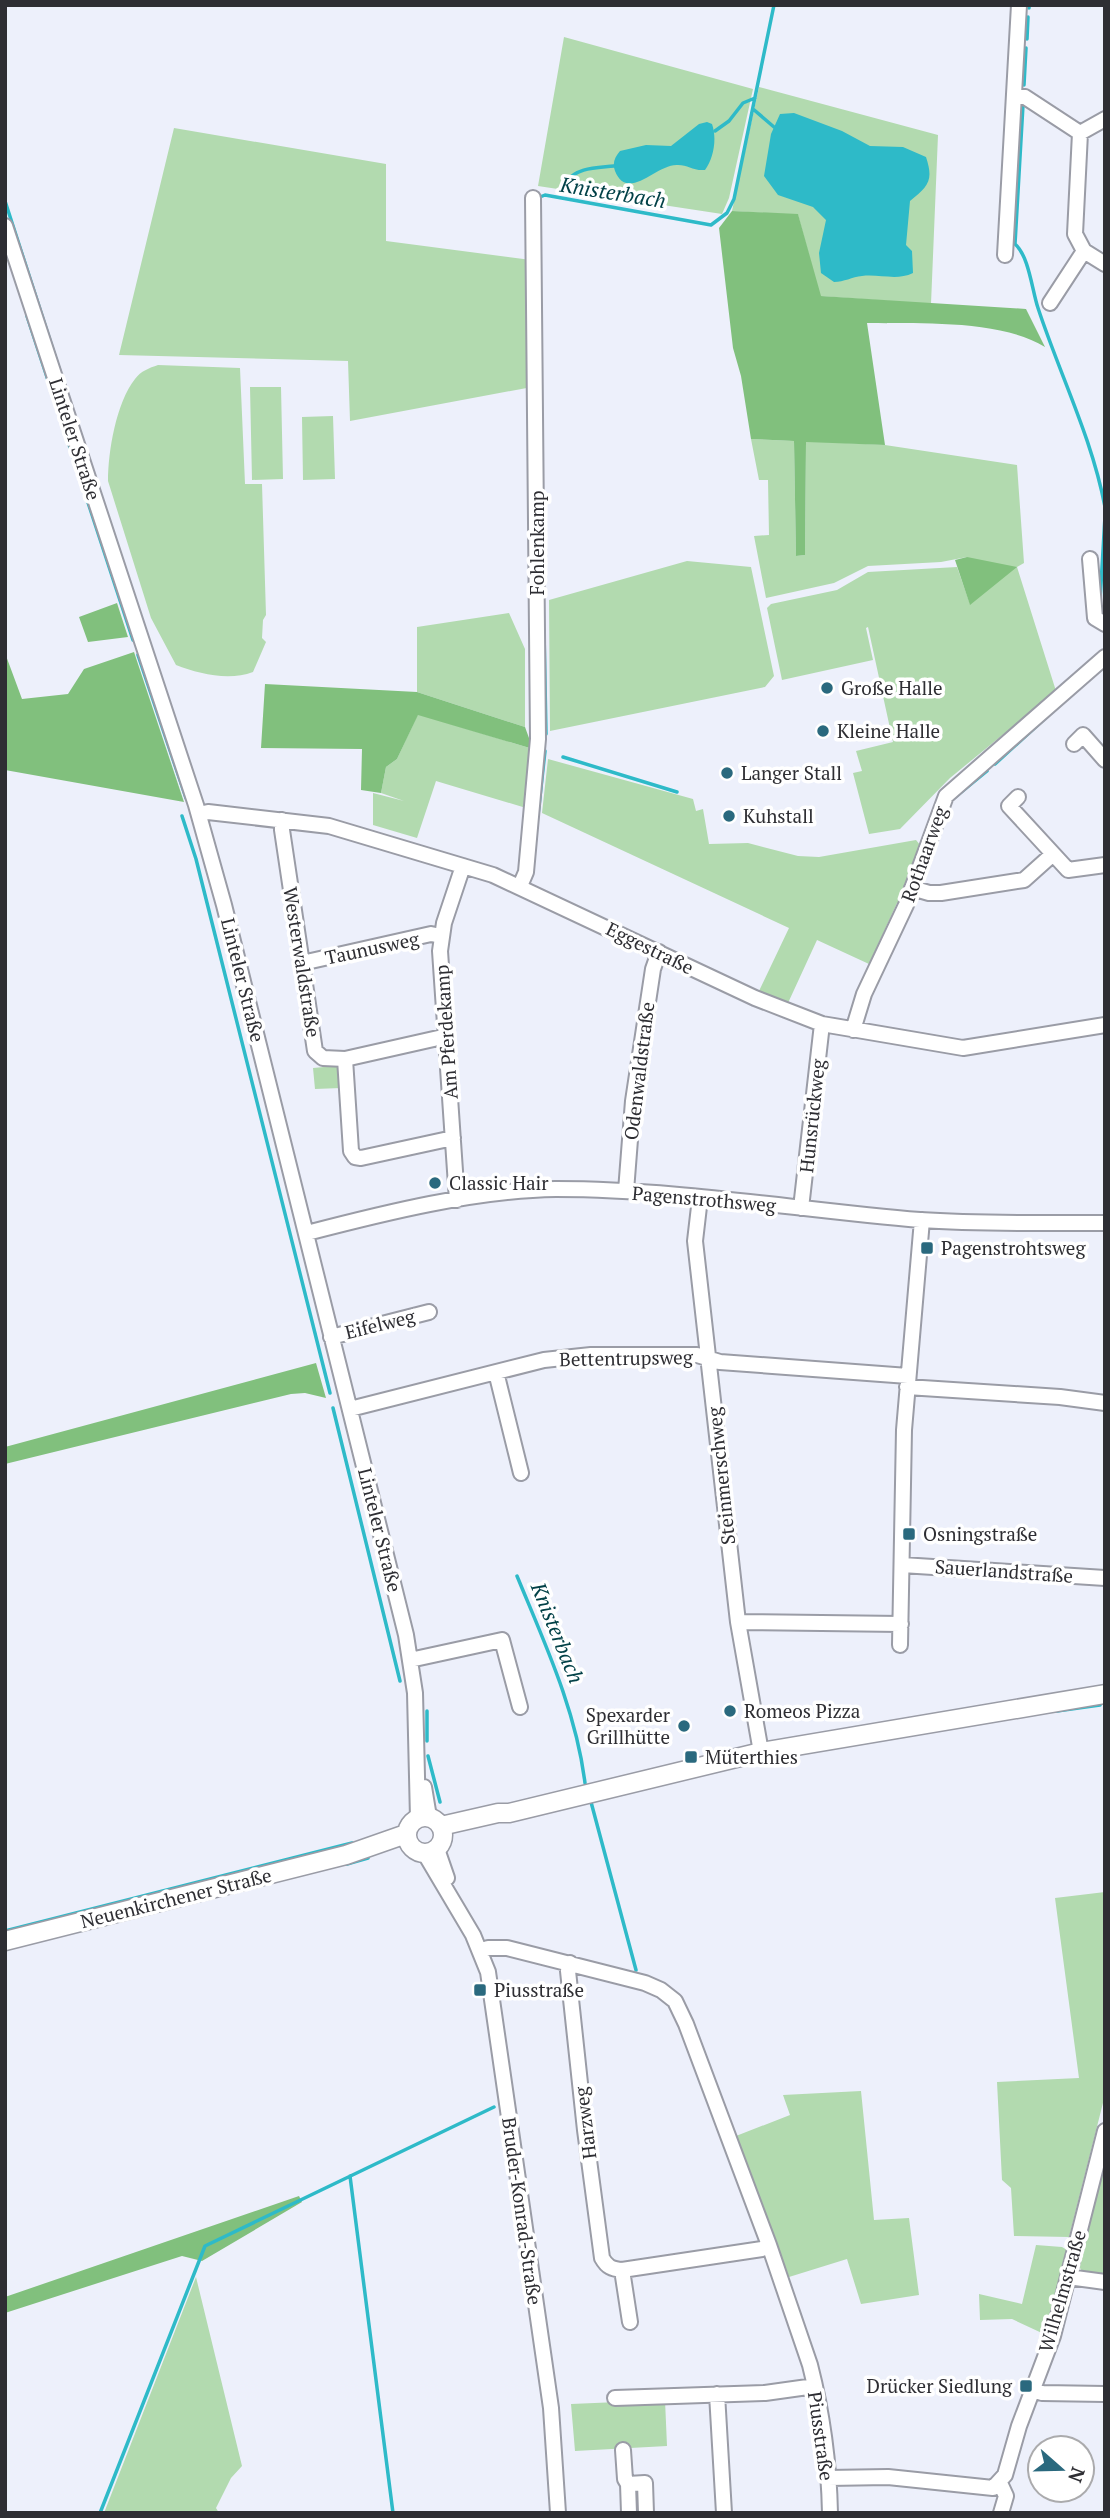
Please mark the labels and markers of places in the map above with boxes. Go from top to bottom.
place label: Große Halle [841,675,943,700]
marker: Große Halle [819,680,835,696]
place label: Kleine Halle [837,718,940,743]
marker: Kleine Halle [815,723,831,739]
place label: Langer Stall [741,760,842,785]
marker: Langer Stall [719,765,735,781]
place label: Kuhstall [743,803,814,828]
marker: Kuhstall [721,808,737,824]
place label: Classic Hair [449,1170,549,1195]
marker: Classic Hair [427,1175,443,1191]
place label: Pagenstrohtsweg [941,1235,1086,1260]
marker: Pagenstrohtsweg [919,1240,935,1256]
place label: Osningstraße [923,1521,1037,1546]
marker: Osningstraße [901,1526,917,1542]
place label: Romeos Pizza [744,1698,861,1723]
place label: Spexarder Grillhütte [586,1702,671,1749]
marker: Romeos Pizza [722,1703,738,1719]
marker: Spexarder Grillhütte [676,1718,692,1734]
place label: Müterthies [705,1744,798,1769]
marker: Müterthies [683,1749,699,1765]
place label: Piusstraße [494,1977,584,2002]
marker: Piusstraße [472,1982,488,1998]
place label: Drücker Siedlung [867,2373,1013,2398]
marker: Drücker Siedlung [1018,2378,1034,2394]

